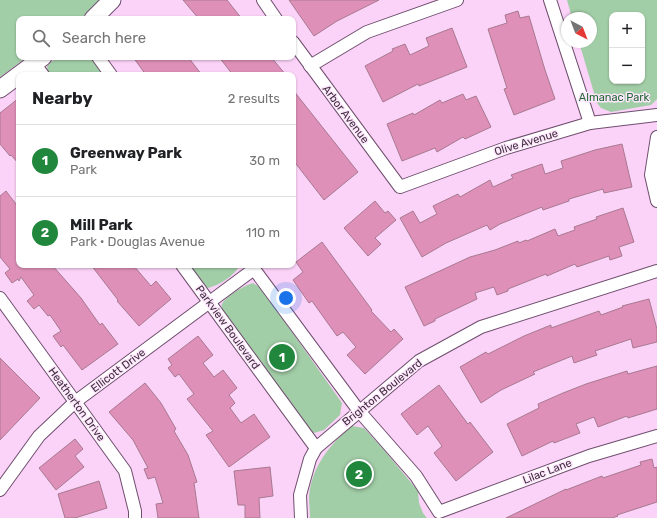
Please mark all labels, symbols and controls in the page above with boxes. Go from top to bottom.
north arrow [561,12,597,48]
map controls [609,12,645,84]
button: + [609,12,645,48]
search box [16,16,296,60]
icon: search [30,27,52,49]
text: Search here [62,29,146,47]
button: − [609,48,645,84]
street label: Arbor Avenue [320,83,372,146]
text: Nearby [32,88,93,108]
text: 2 results [228,91,280,106]
park label: Almanac Park [579,91,649,104]
street label: Olive Avenue [493,127,559,158]
text: Greenway Park [70,144,182,162]
text: 1 [42,153,48,168]
text: 30 m [249,153,280,168]
text: Park [70,162,97,177]
text: Mill Park [70,216,133,234]
text: 2 [41,225,49,240]
text: 110 m [246,225,280,240]
text: Park · Douglas Avenue [70,234,205,249]
street label: Parkview Boulevard [193,283,262,372]
your location [276,288,296,308]
pin: 1 [269,342,295,372]
street label: Ellicott Drive [89,346,148,395]
street label: Brighton Boulevard [340,356,425,429]
street label: Heatherton Drive [46,365,108,444]
street label: Lilac Lane [521,456,574,487]
pin: 2 [346,459,372,489]

